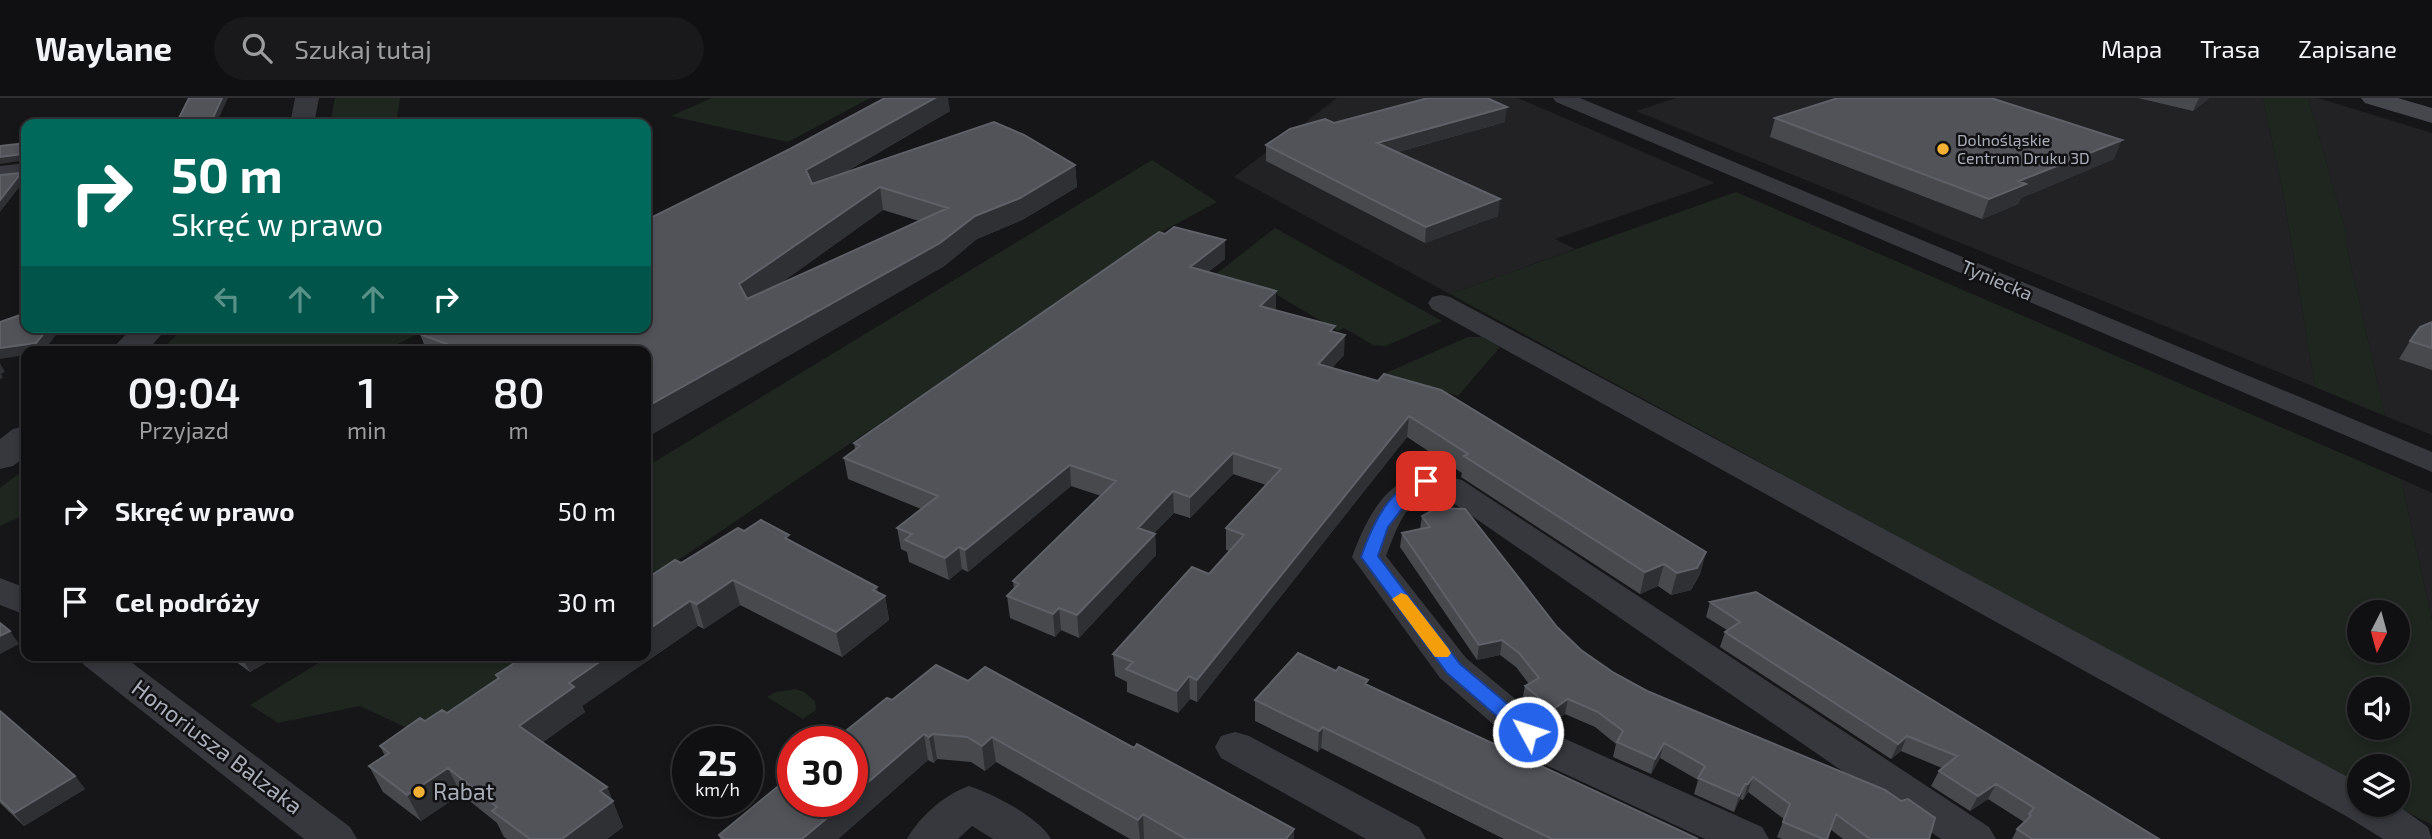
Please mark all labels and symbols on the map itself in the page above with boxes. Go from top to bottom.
place label: Dolnośląskie Centrum Druku 3D [1957,130,2090,167]
marker: Dolnośląskie Centrum Druku 3D [1935,141,1951,157]
street label: Tyniecka [1958,254,2036,305]
pin [1396,451,1456,511]
north arrow [2347,600,2410,663]
street label: Honoriusza Balzaka [127,673,308,820]
position arrow [1491,695,1565,769]
speed limit sign: 30 [777,726,868,817]
place label: Rabat [433,777,495,805]
marker: Rabat [411,784,427,800]

